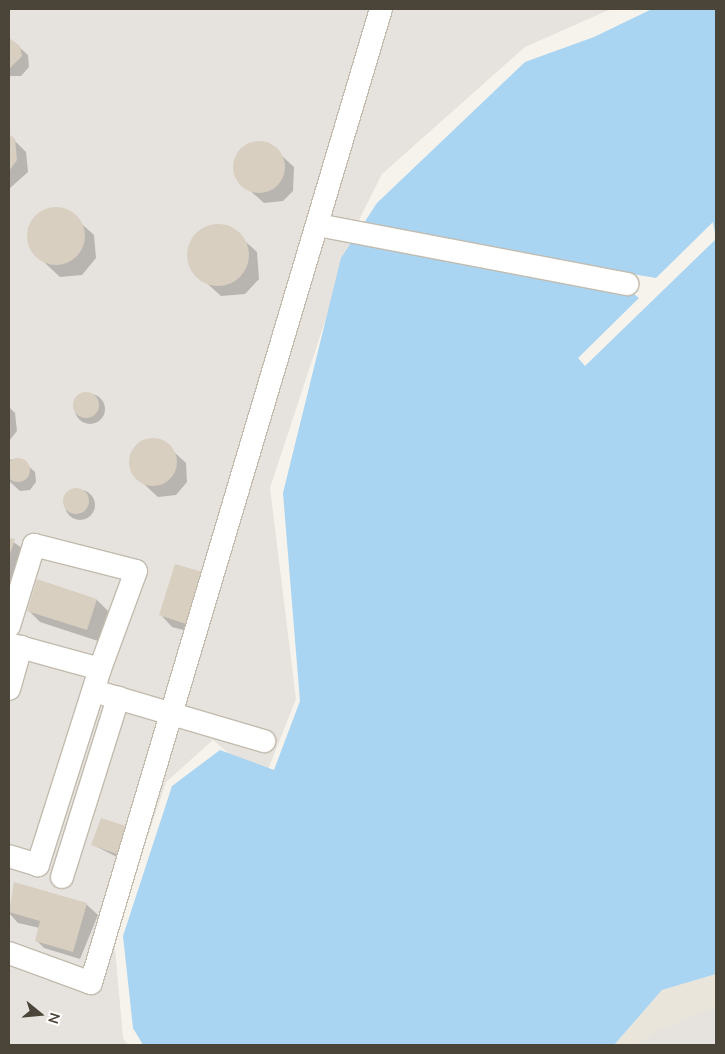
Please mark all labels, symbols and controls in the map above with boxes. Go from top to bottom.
north arrow [15,989,65,1039]
text: N [44,1011,64,1026]

